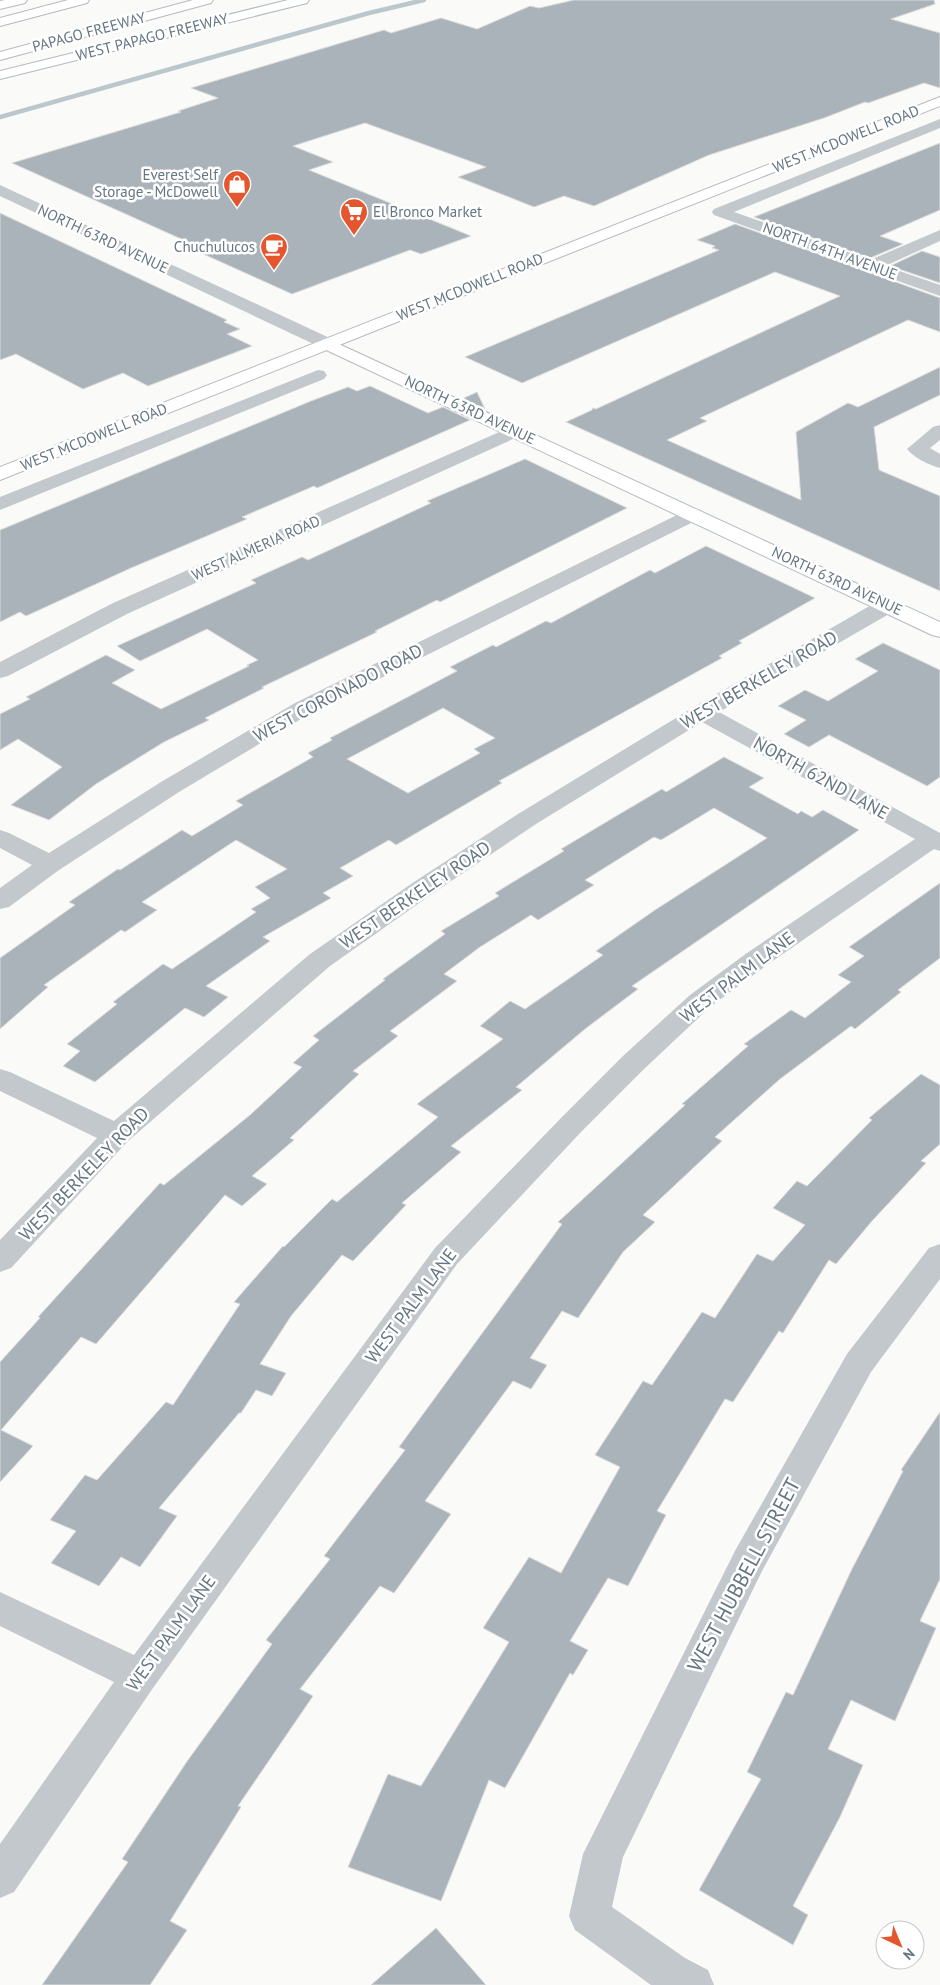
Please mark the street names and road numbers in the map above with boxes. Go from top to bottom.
street label: PAPAGO FREEWAY [30,7,148,56]
street label: WEST PAPAGO FREEWAY [74,8,231,65]
street label: WEST MCDOWELL ROAD [770,100,922,177]
street label: NORTH 63RD AVENUE [35,200,172,277]
street label: NORTH 64TH AVENUE [760,217,900,284]
street label: WEST MCDOWELL ROAD [394,248,546,325]
street label: NORTH 63RD AVENUE [402,371,539,448]
street label: WEST MCDOWELL ROAD [18,398,170,475]
street label: WEST ALMERIA ROAD [189,511,323,584]
street label: NORTH 63RD AVENUE [769,542,906,619]
street label: WEST BERKELEY ROAD [676,625,841,734]
street label: WEST CORONADO ROAD [249,638,426,747]
street label: NORTH 62ND LANE [750,731,893,824]
street label: WEST BERKELEY ROAD [335,836,495,954]
street label: WEST PALM LANE [675,926,799,1027]
street label: WEST BERKELEY ROAD [14,1102,153,1245]
street label: WEST PALM LANE [360,1244,461,1368]
street label: WEST HUBBELL STREET [681,1473,806,1676]
street label: WEST PALM LANE [121,1570,220,1695]

